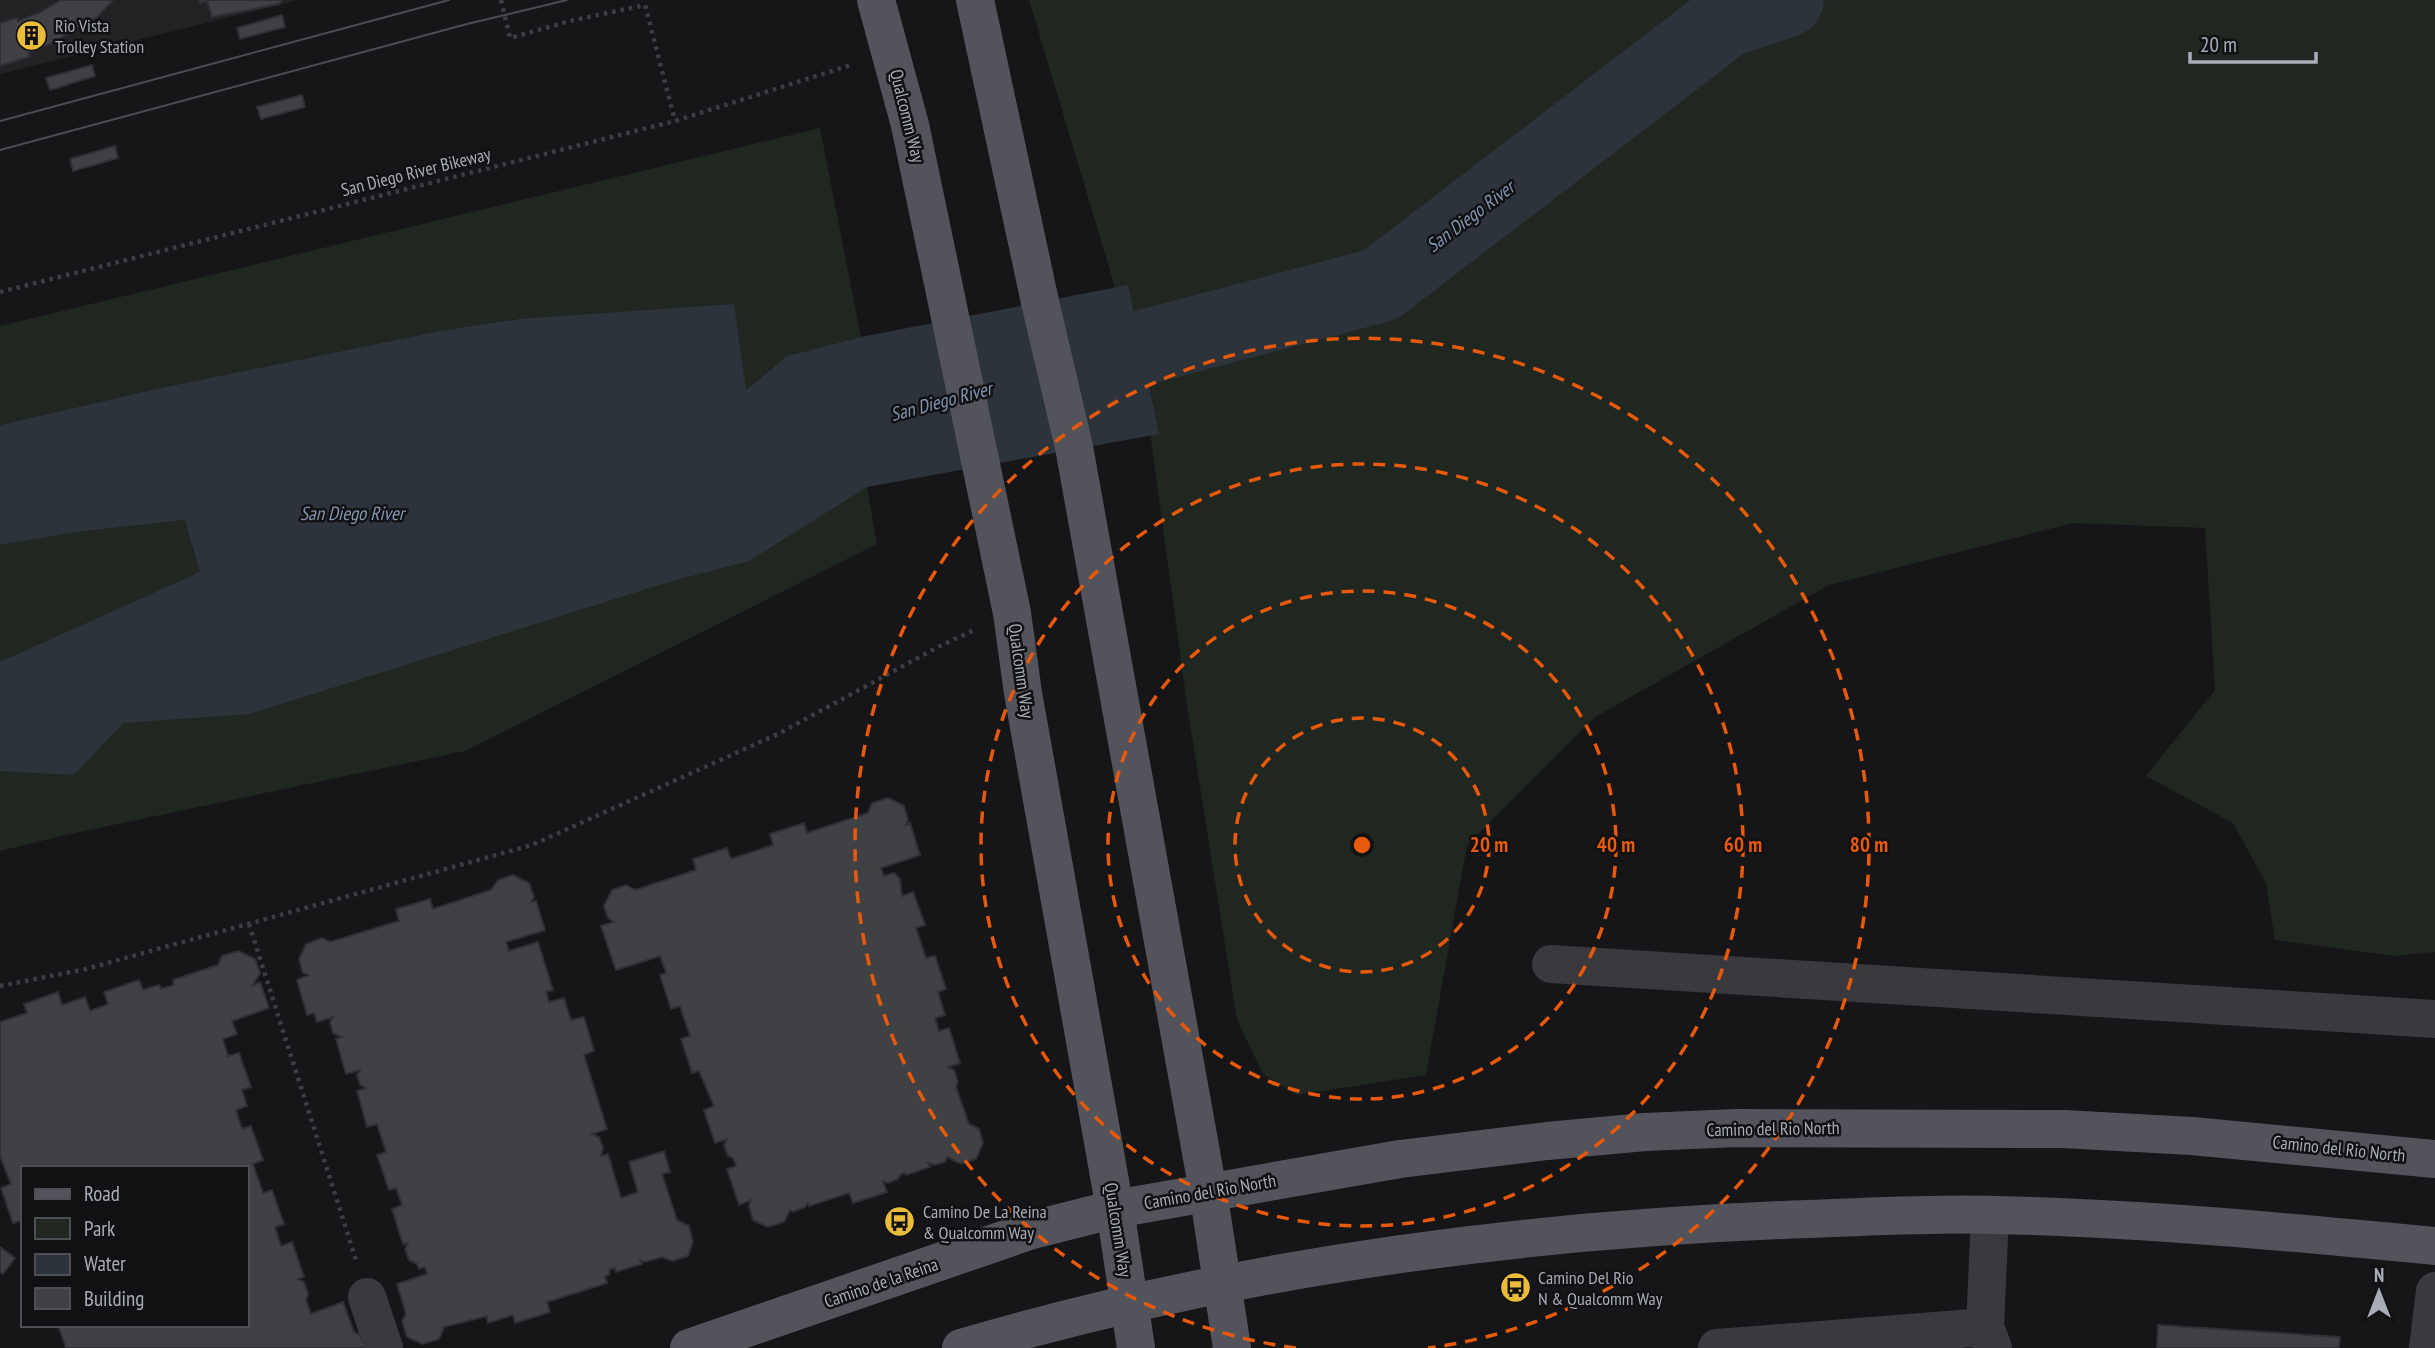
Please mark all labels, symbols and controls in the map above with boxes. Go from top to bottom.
place label: Rio Vista Trolley Station [55,14,144,58]
building icon: Rio Vista Trolley Station [15,19,49,53]
scale bar [2190,21,2316,65]
text: 20 m [2200,31,2237,58]
street label: Qualcomm Way [885,67,930,165]
street label: San Diego River Bikeway [339,142,493,201]
water label: San Diego River [1421,173,1521,257]
water label: San Diego River [888,375,997,426]
water label: San Diego River [300,501,407,525]
street label: Qualcomm Way [1003,622,1040,720]
text: 20 m [1470,831,1508,858]
text: 40 m [1597,831,1635,858]
text: 60 m [1724,831,1762,858]
text: 80 m [1850,831,1888,858]
centre of rings [1350,833,1374,857]
street label: Camino del Rio North [1706,1116,1840,1141]
street label: Camino del Rio North [2272,1130,2407,1167]
legend [21,1166,248,1327]
street label: Camino del Rio North [1142,1169,1278,1214]
text: Road [84,1180,120,1207]
street label: Qualcomm Way [1100,1181,1137,1279]
place label: Camino De La Reina & Qualcomm Way [923,1200,1047,1244]
bus stop icon: Camino De La Reina & Qualcomm Way [883,1205,917,1239]
text: Park [84,1215,115,1242]
text: Water [84,1250,126,1277]
street label: Camino de la Reina [821,1252,941,1313]
north arrow [2344,1257,2414,1327]
text: N [2374,1263,2384,1287]
place label: Camino Del Rio N & Qualcomm Way [1538,1266,1663,1310]
bus stop icon: Camino Del Rio N & Qualcomm Way [1498,1271,1532,1305]
text: Building [84,1285,144,1312]

